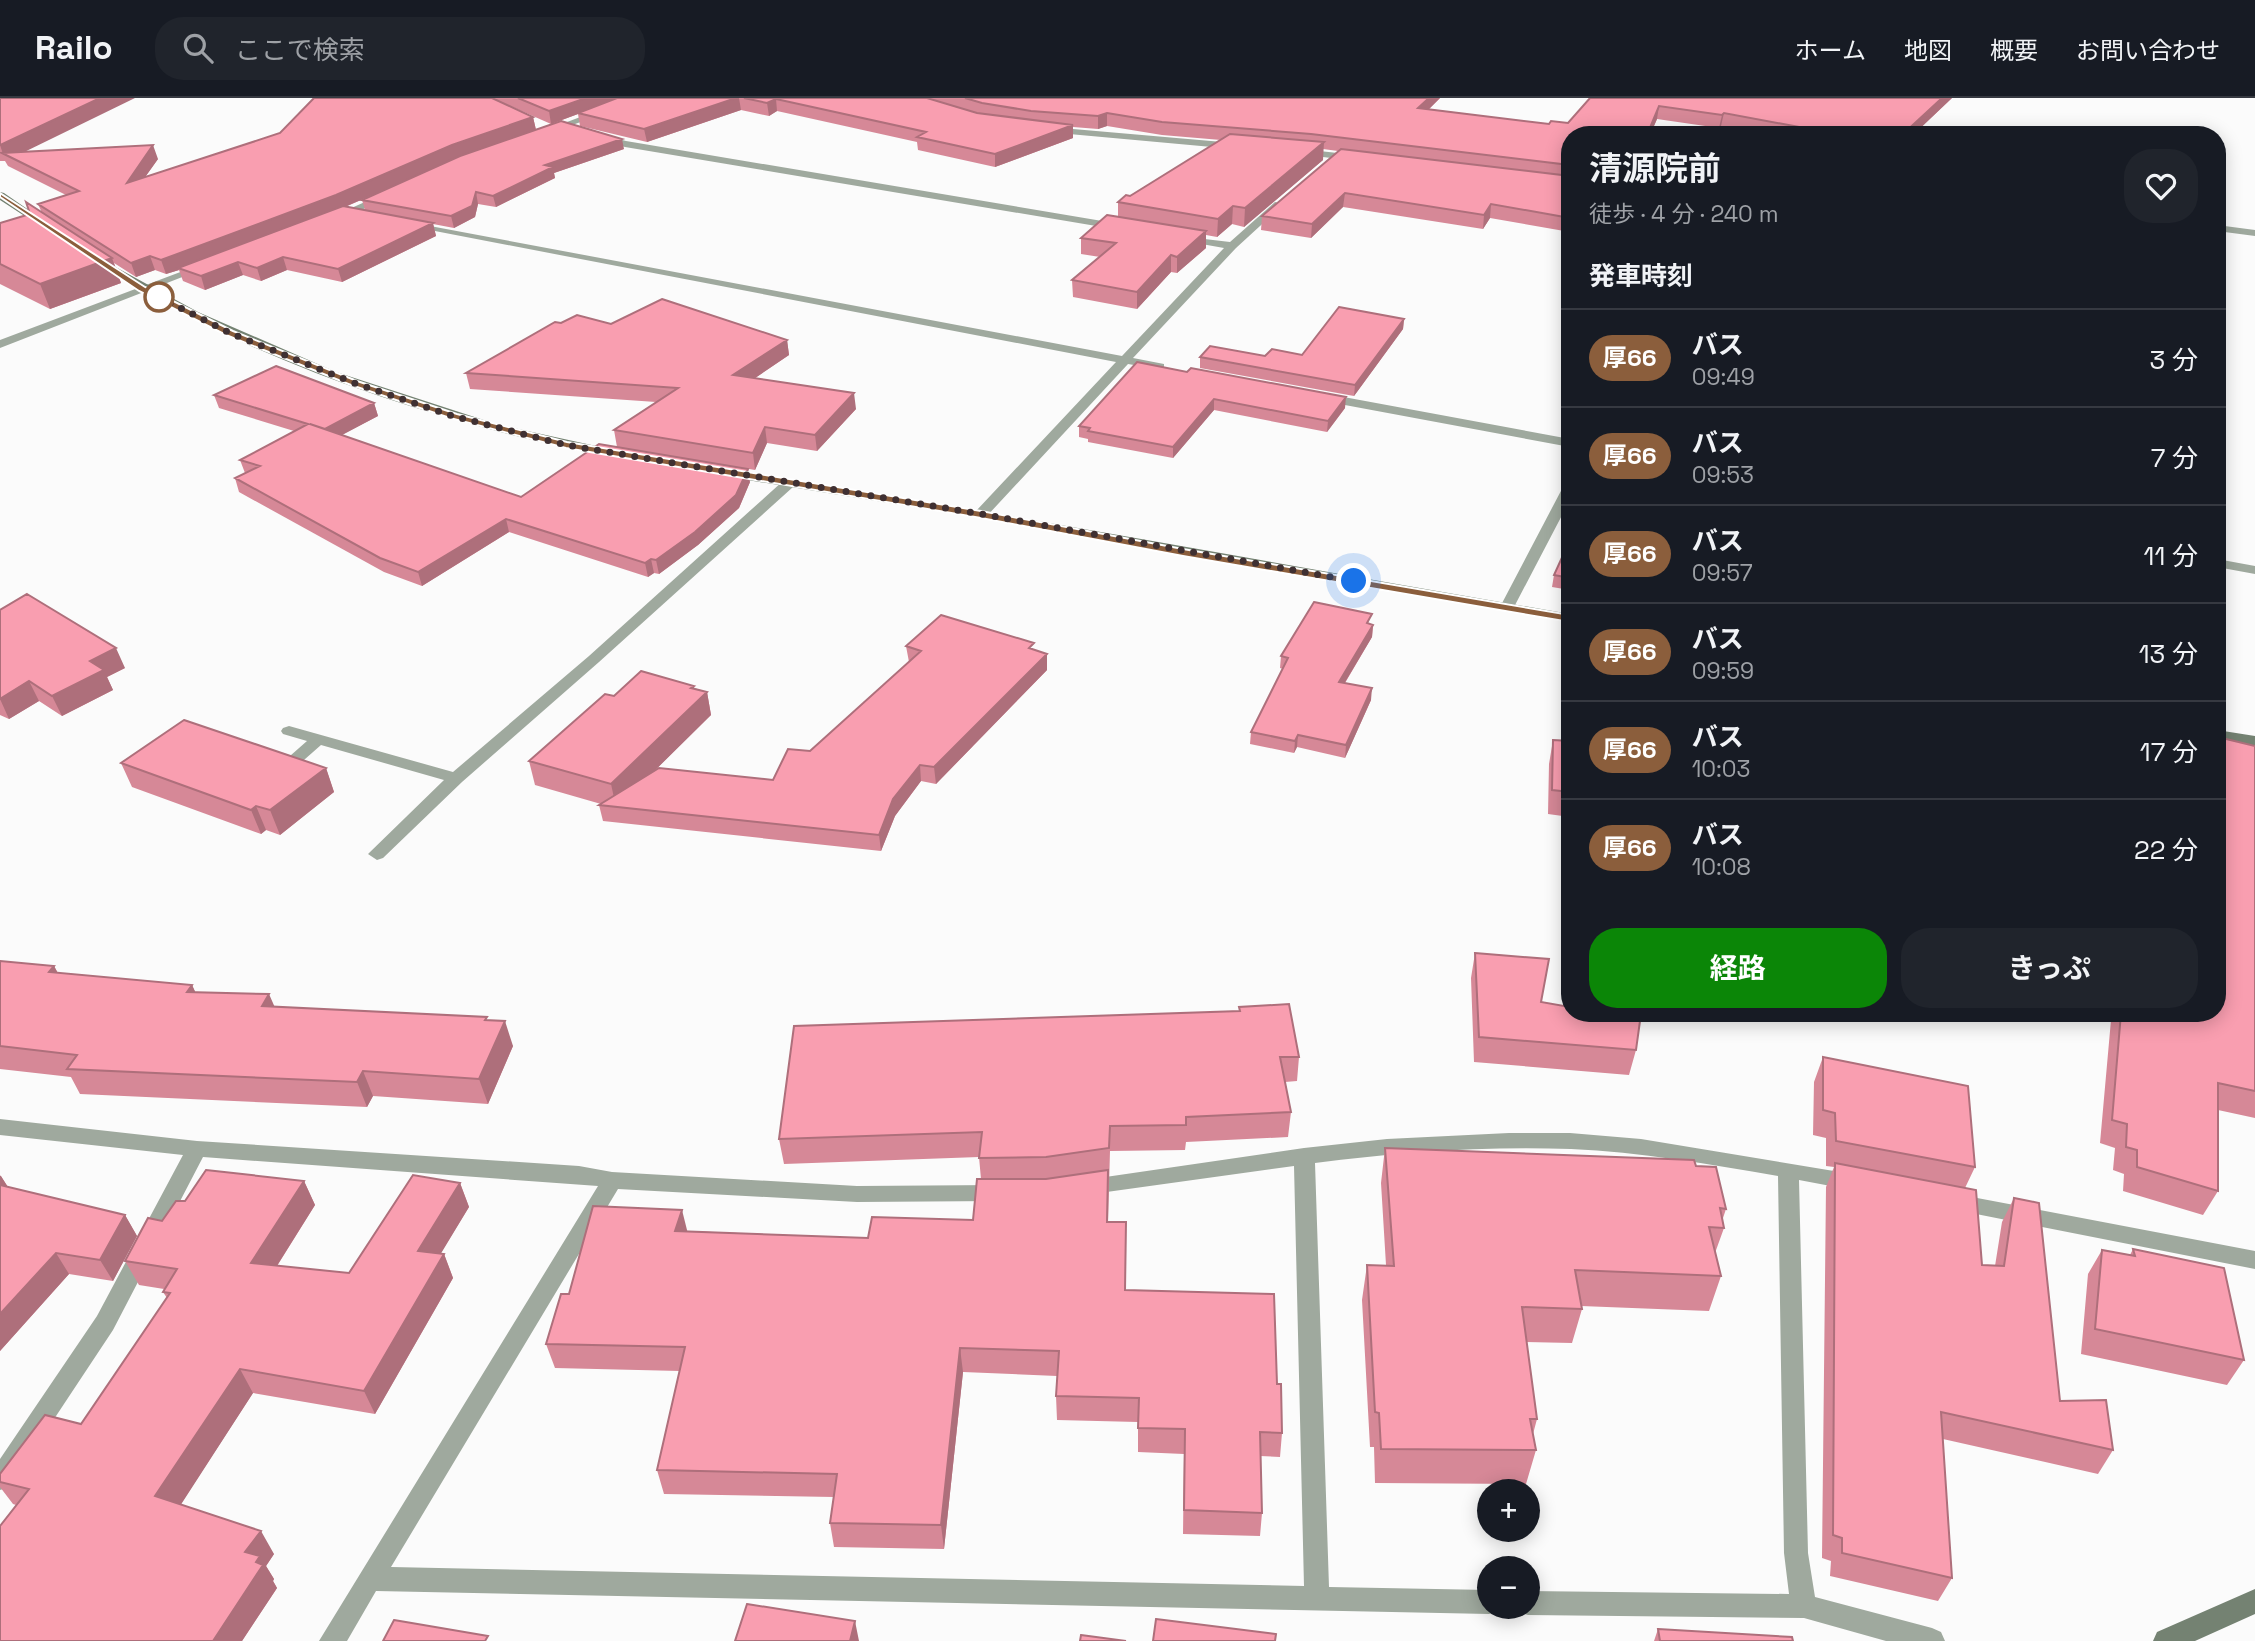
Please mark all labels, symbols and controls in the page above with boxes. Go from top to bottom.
search box [155,17,645,80]
text: Railo [35,27,113,69]
icon: search [179,29,217,67]
text: ここで検索 [235,33,365,67]
text: ホーム [1795,35,1866,66]
text: 地図 [1904,35,1952,66]
text: 概要 [1990,35,2038,66]
text: お問い合わせ [2076,35,2220,66]
text: 清源院前 [1589,148,1721,190]
button: heart [2124,149,2198,223]
text: 徒歩 · 4 分 · 240 m [1589,199,1779,229]
text: 発車時刻 [1589,259,1693,293]
unlabelled marker [144,282,174,312]
text: バス [1692,328,1744,362]
text: 厚66 [1603,342,1657,373]
text: 3 分 [2150,343,2198,377]
text: 09:49 [1692,362,1755,392]
text: バス [1692,426,1744,460]
text: 厚66 [1603,440,1657,471]
text: 7 分 [2151,441,2198,475]
text: 09:53 [1692,460,1754,490]
text: バス [1692,524,1744,558]
text: 厚66 [1603,538,1657,569]
text: 11 分 [2144,539,2198,573]
text: 09:57 [1692,558,1753,588]
your location [1336,563,1371,598]
text: バス [1692,622,1744,656]
text: 厚66 [1603,636,1657,667]
text: 13 分 [2139,637,2198,671]
text: 09:59 [1692,656,1754,686]
text: バス [1692,720,1744,754]
text: 厚66 [1603,734,1657,765]
text: 17 分 [2140,735,2198,769]
text: 10:03 [1692,754,1750,784]
text: バス [1692,818,1744,852]
text: 厚66 [1603,832,1657,863]
text: 22 分 [2134,833,2198,867]
text: 10:08 [1692,852,1751,882]
button: 経路 [1589,928,1887,1008]
button: きっぷ [1901,928,2198,1008]
map controls [1477,1479,1540,1619]
button: + [1477,1479,1540,1542]
button: − [1477,1556,1540,1619]

